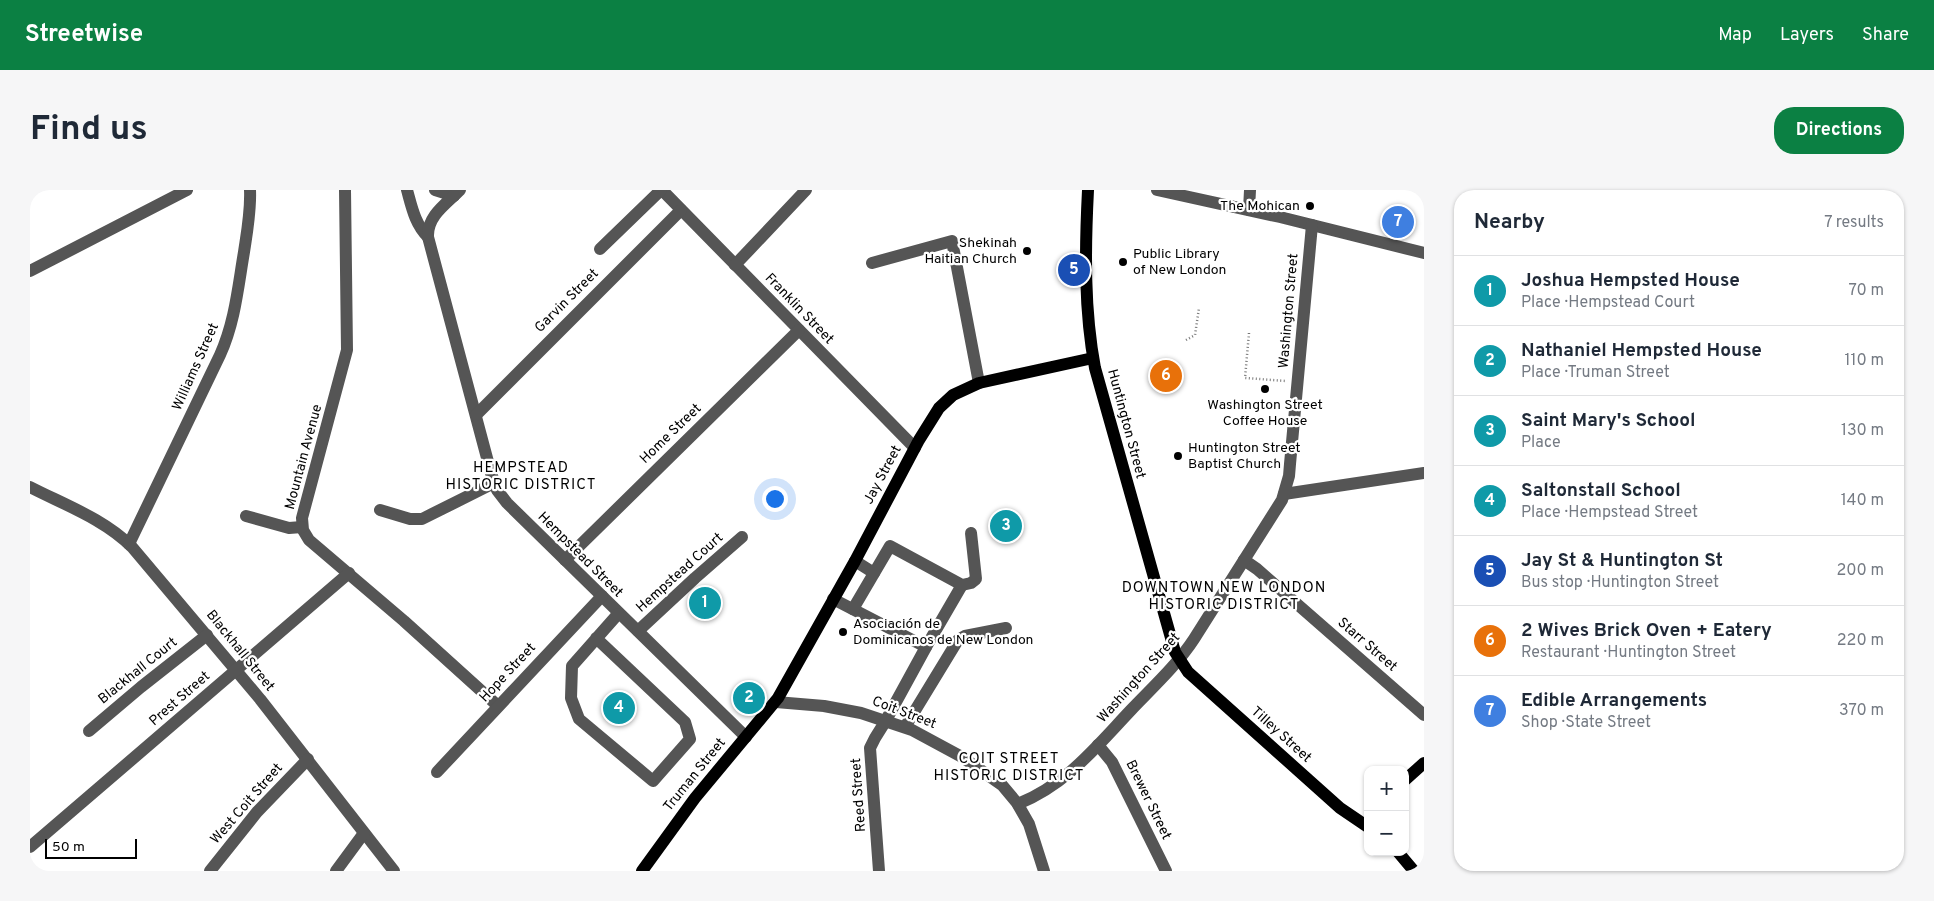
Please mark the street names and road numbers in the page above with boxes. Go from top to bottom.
street label: Washington Street [1276,253,1302,369]
street label: Garvin Street [532,266,602,336]
street label: Franklin Street [761,270,837,348]
street label: Williams Street [169,321,223,413]
street label: Huntington Street [1103,367,1149,481]
street label: Home Street [637,400,705,468]
street label: Mountain Avenue [282,403,326,511]
street label: Jay Street [860,443,906,507]
street label: Hempstead Street [534,509,626,601]
street label: Hempstead Court [633,530,727,616]
street label: Blackhall Street [202,607,278,695]
street label: Starr Street [1334,614,1400,676]
street label: Washington Street [1094,629,1184,727]
street label: Blackhall Court [95,634,181,708]
street label: Hope Street [476,640,540,706]
street label: Prest Street [146,668,214,730]
street label: Coit Street [869,693,939,733]
street label: Tilley Street [1247,703,1315,767]
street label: Truman Street [660,735,730,815]
street label: Reed Street [848,757,870,833]
street label: Brewer Street [1121,757,1175,843]
street label: West Coit Street [207,760,287,848]

